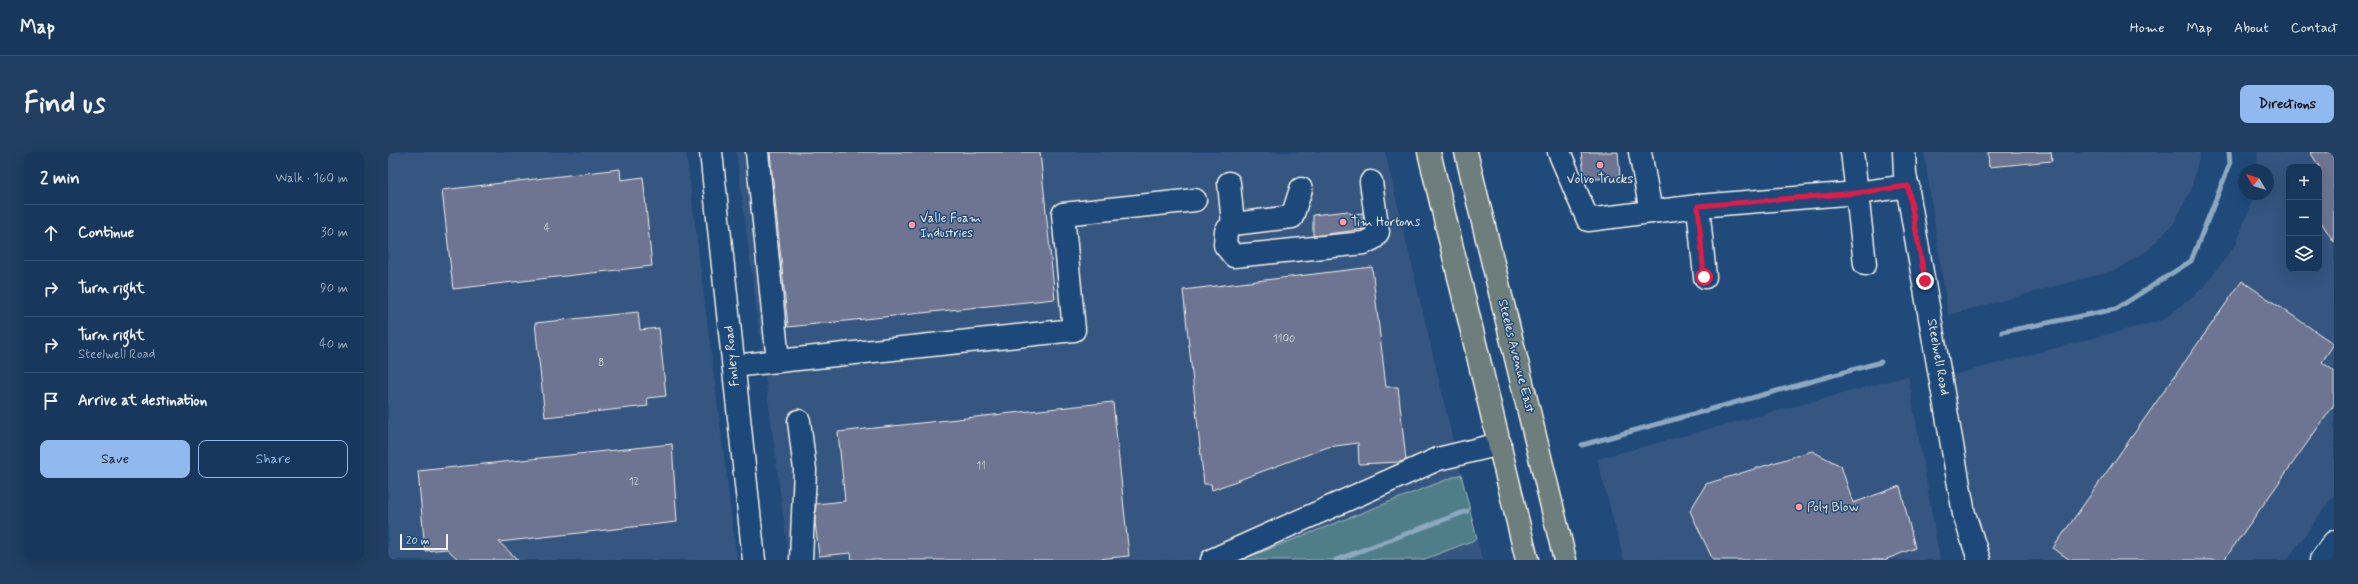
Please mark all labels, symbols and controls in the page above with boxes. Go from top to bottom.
text: Map [20,15,55,40]
text: Home [2130,19,2164,37]
text: Map [2186,19,2212,37]
text: About [2234,19,2269,37]
text: Contact [2291,19,2338,37]
button: Directions [2240,85,2334,123]
text: Find us [24,86,105,123]
marker: Volvo Trucks [1595,160,1605,170]
north arrow [2238,164,2274,200]
map controls [2286,164,2322,272]
button: + [2286,164,2322,200]
text: 2 min [40,167,80,189]
text: Walk · 160 m [275,170,348,187]
place label: Volvo Trucks [1567,171,1633,188]
button: − [2286,200,2322,236]
place label: Valle Foam Industries [920,210,981,242]
place label: Tim Hortons [1351,214,1421,231]
marker: Tim Hortons [1338,217,1348,227]
marker: Valle Foam Industries [907,220,917,230]
house number: 4 [544,221,551,235]
icon: ahead [40,222,62,244]
text: Continue [78,223,134,243]
text: 30 m [321,224,348,241]
button: layers [2286,236,2322,272]
route start [1695,268,1713,286]
route end [1916,272,1934,290]
icon: right [40,278,62,300]
text: Turn right [78,279,145,299]
text: 90 m [320,280,348,297]
street label: Steeles Avenue East [1494,298,1538,414]
street label: Steelwell Road [1923,317,1953,397]
street label: Finley Road [720,325,744,387]
text: Turn right [78,326,145,346]
house number: 1100 [1273,332,1295,346]
icon: right [40,334,62,356]
text: 40 m [319,336,348,353]
text: Steelwell Road [78,346,155,363]
house number: 8 [598,356,604,370]
icon: arrive [40,390,62,412]
text: Arrive at destination [78,391,207,411]
button: Save [40,440,190,478]
button: Share [198,440,348,478]
house number: 11 [976,459,986,473]
house number: 12 [629,475,640,489]
place label: Poly Blow [1807,499,1859,516]
marker: Poly Blow [1794,502,1804,512]
scale bar [400,532,448,551]
text: 20 m [406,534,429,548]

